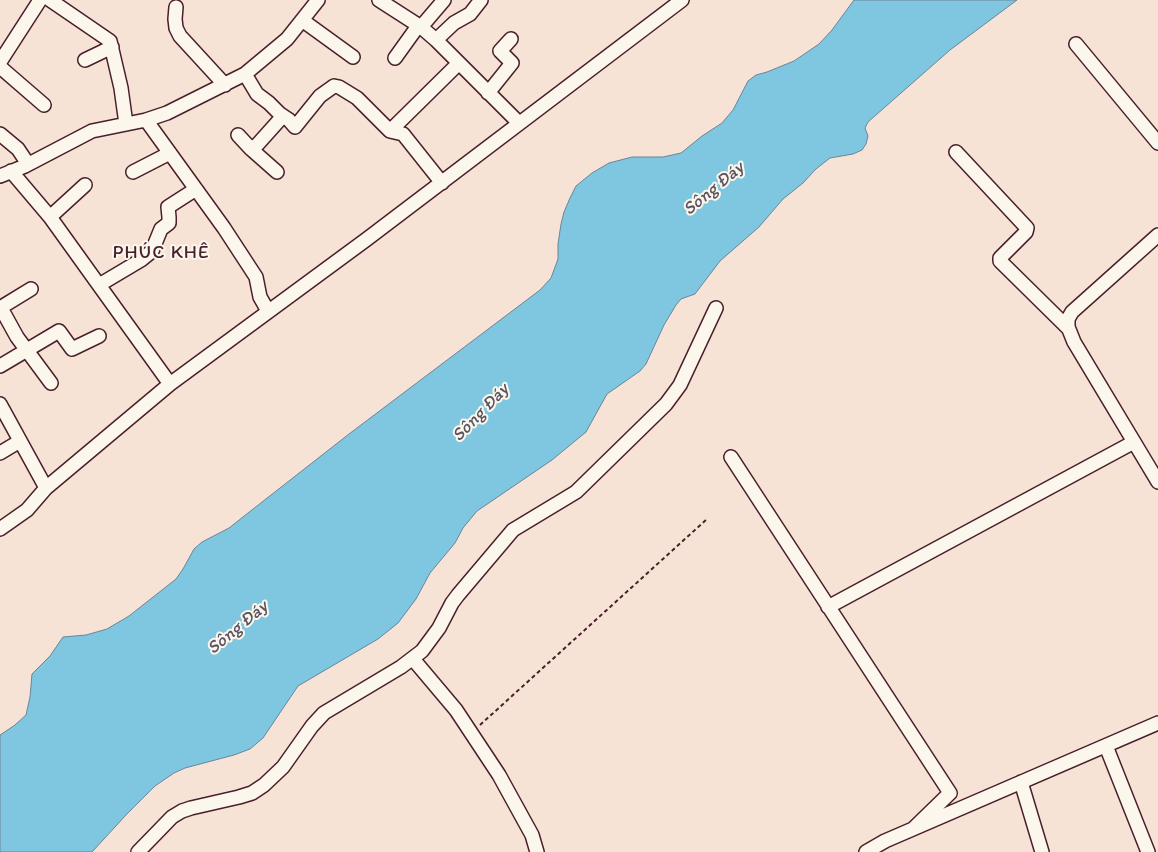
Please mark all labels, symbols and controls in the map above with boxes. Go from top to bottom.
water label: Sông Đáy [679,157,749,221]
district label: PHÚC KHÊ [113,242,209,264]
water label: Sông Đáy [448,379,514,447]
water label: Sông Đáy [203,596,273,660]

